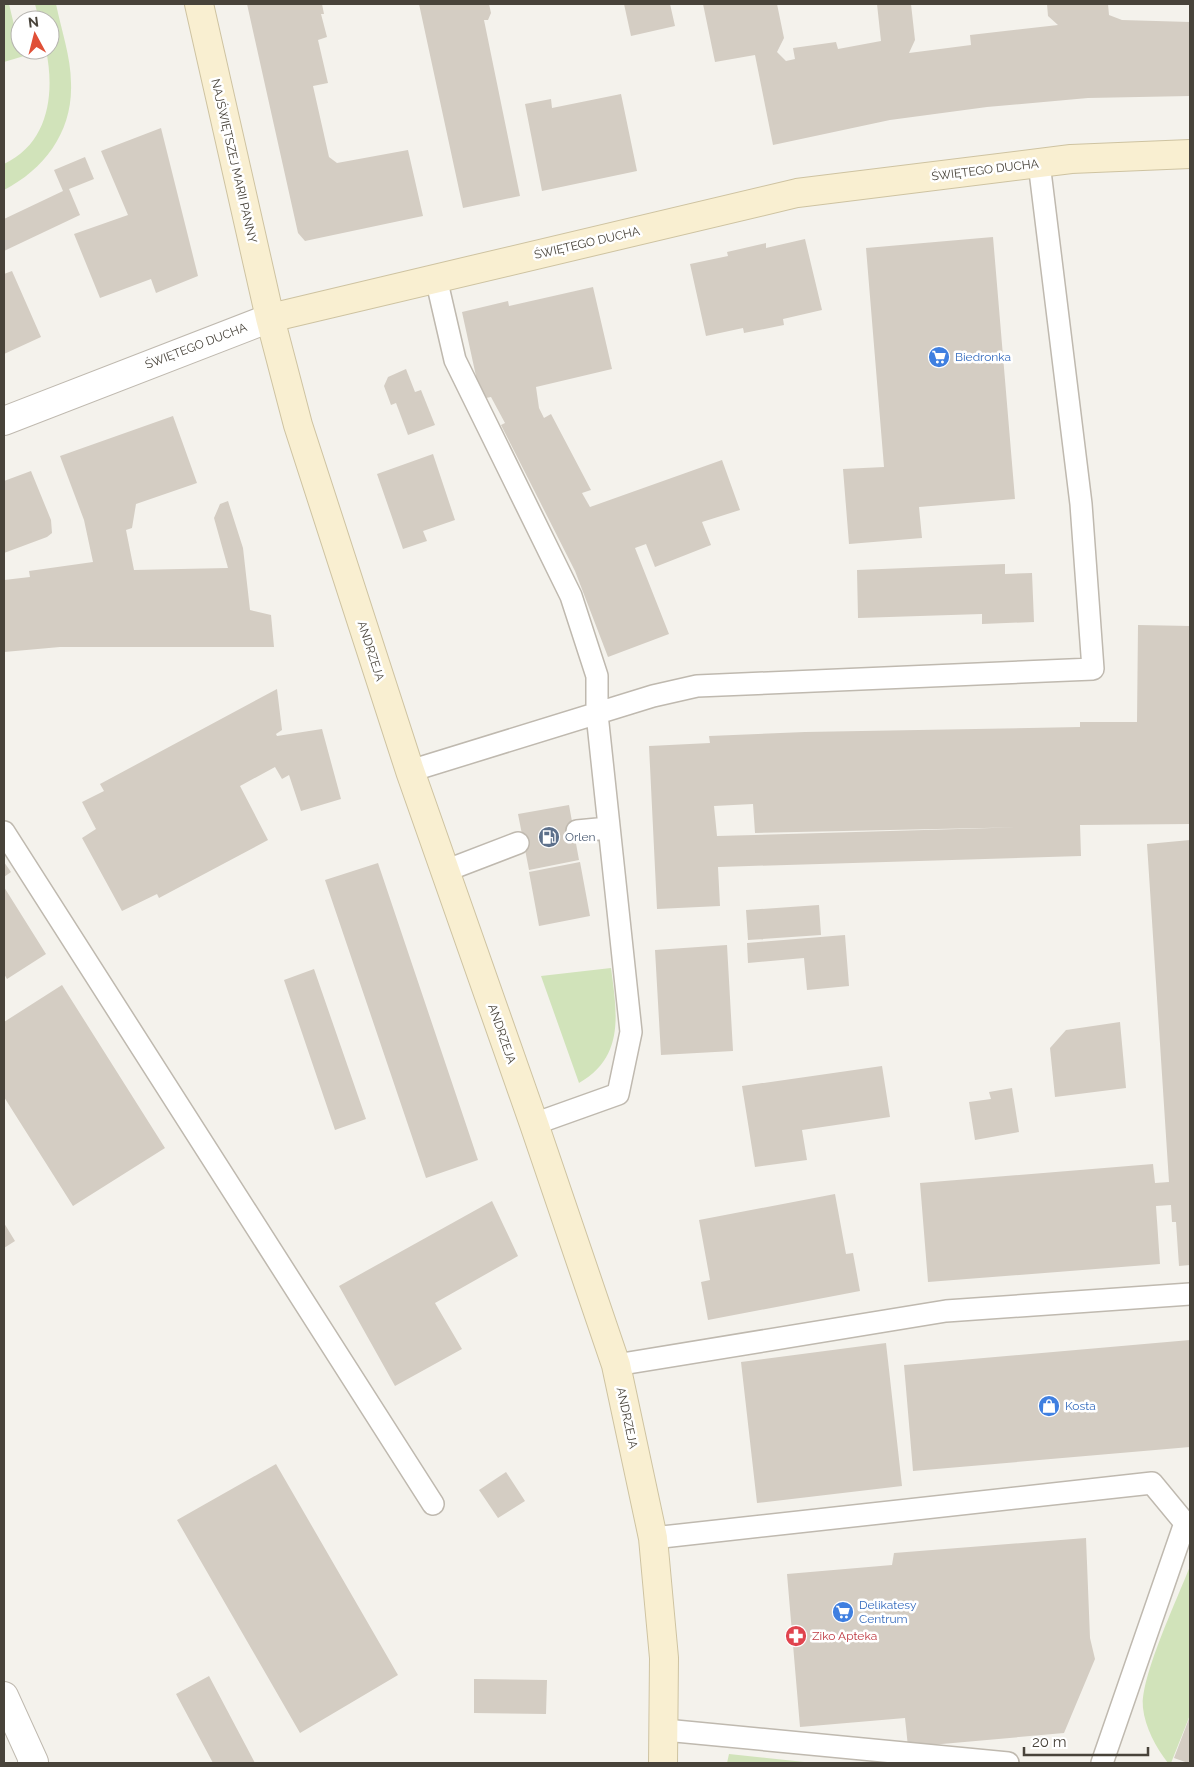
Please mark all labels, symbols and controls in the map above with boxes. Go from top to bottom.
north arrow [10,10,60,60]
text: N [27,14,40,31]
street label: NAJŚWIĘTSZEJ MARII PANNY [208,77,260,245]
street label: ŚWIĘTEGO DUCHA [931,156,1039,184]
street label: ŚWIĘTEGO DUCHA [533,224,641,262]
street label: ŚWIĘTEGO DUCHA [143,320,249,372]
supermarket icon: Biedronka [927,345,951,369]
place label: Biedronka [955,350,1011,364]
street label: ANDRZEJA [355,619,387,683]
fuel station icon: Orlen [537,825,561,849]
place label: Orlen [565,830,596,844]
street label: ANDRZEJA [485,1002,519,1066]
street label: ANDRZEJA [614,1386,640,1450]
shop icon: Kosta [1037,1394,1061,1418]
place label: Kosta [1065,1399,1096,1413]
place label: Delikatesy Centrum [859,1598,917,1626]
supermarket icon: Delikatesy Centrum [831,1600,855,1624]
pharmacy icon: Ziko Apteka [784,1624,808,1648]
place label: Ziko Apteka [812,1629,877,1643]
scale bar [1024,1724,1148,1756]
text: 20 m [1032,1733,1067,1751]

